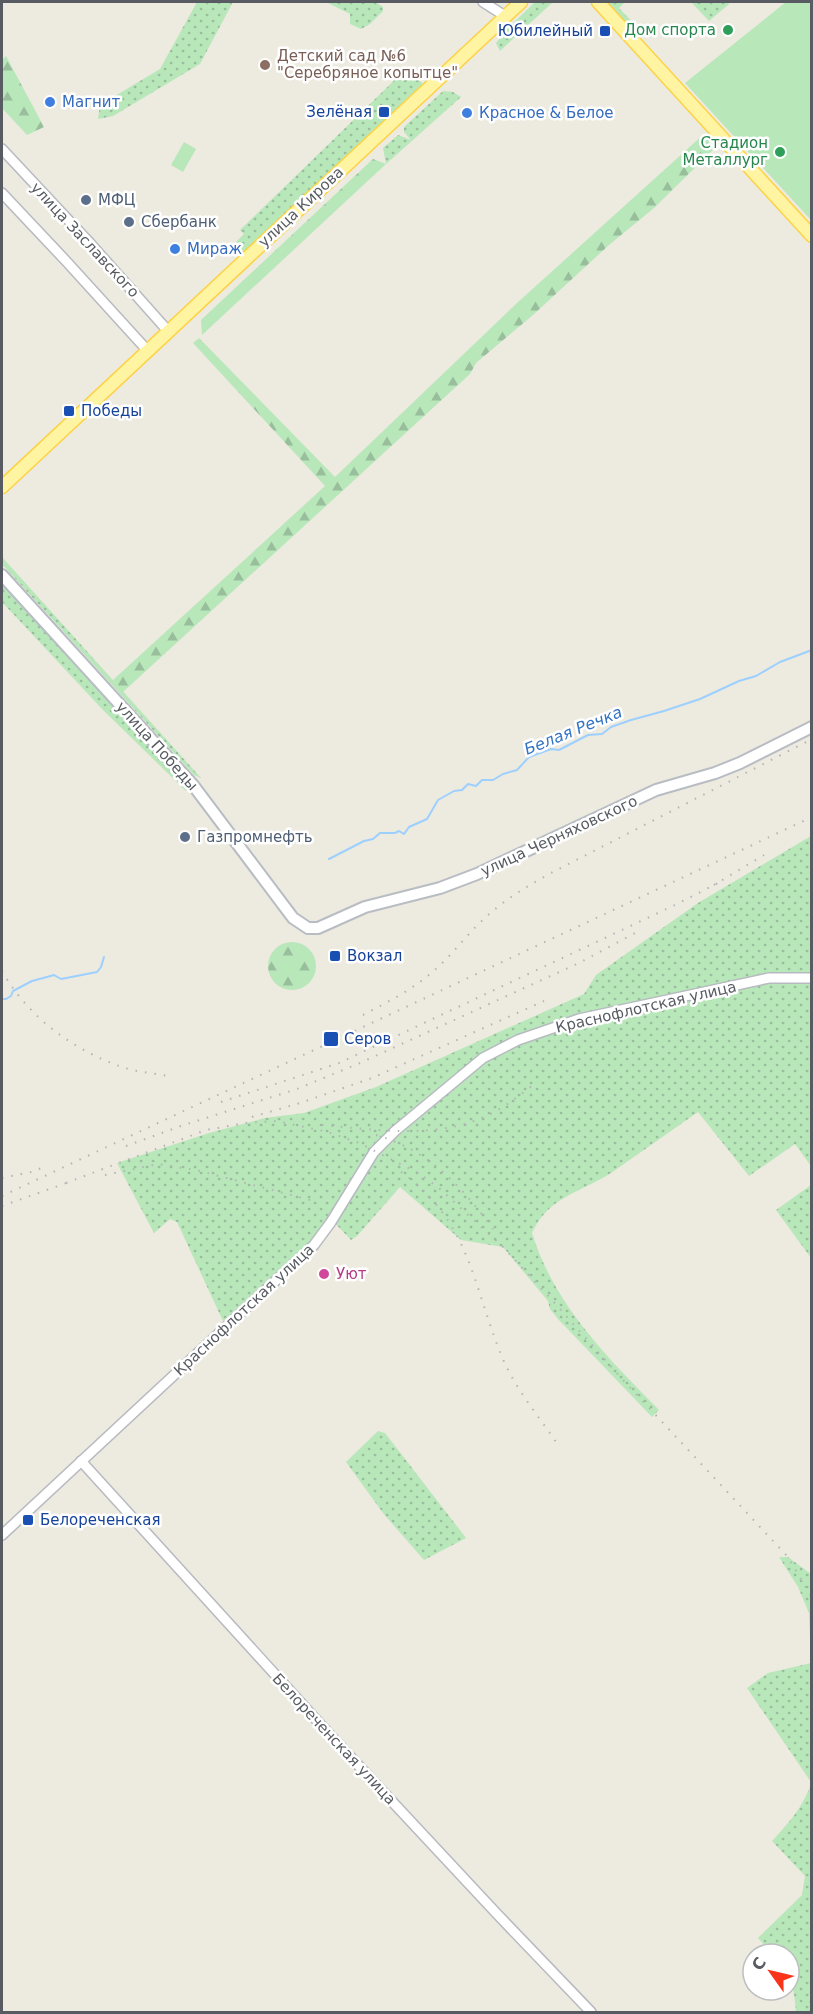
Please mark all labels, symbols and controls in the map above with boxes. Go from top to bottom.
place label: Дом спорта [624,21,716,39]
place label: Юбилейный [498,22,593,40]
marker: Дом спорта [721,23,735,37]
marker: Юбилейный [598,24,612,38]
place label: Детский сад №6 "Серебряное копытце" [277,47,458,82]
marker: Детский сад №6 "Серебряное копытце" [258,58,272,72]
place label: Магнит [62,93,121,111]
marker: Магнит [43,95,57,109]
place label: Зелёная [306,103,372,121]
place label: Красное & Белое [479,104,614,122]
marker: Зелёная [377,105,391,119]
marker: Красное & Белое [460,106,474,120]
place label: Стадион Металлург [682,134,768,169]
marker: Стадион Металлург [773,145,787,159]
street label: улица Кирова [255,163,347,251]
street label: улица Заславского [27,179,143,301]
place label: МФЦ [98,191,136,209]
marker: МФЦ [79,193,93,207]
place label: Сбербанк [141,213,217,231]
marker: Сбербанк [122,215,136,229]
place label: Мираж [187,240,242,258]
marker: Мираж [168,242,182,256]
place label: Победы [81,402,142,420]
marker: Победы [62,404,76,418]
street label: улица Победы [112,698,202,794]
water label: Белая Речка [521,702,625,759]
street label: улица Черняховского [478,792,640,880]
place label: Газпромнефть [197,828,313,846]
marker: Газпромнефть [178,830,192,844]
place label: Вокзал [347,947,402,965]
marker: Вокзал [328,949,342,963]
street label: Краснофлотская улица [554,977,738,1037]
marker: Серов [322,1030,340,1048]
place label: Серов [344,1030,391,1048]
street label: Краснофлотская улица [170,1240,318,1380]
place label: Уют [336,1265,367,1283]
marker: Уют [317,1267,331,1281]
place label: Белореченская [40,1511,160,1529]
marker: Белореченская [21,1513,35,1527]
street label: Белореченская улица [268,1670,400,1808]
north arrow [741,1942,801,2002]
text: С [748,1954,770,1974]

